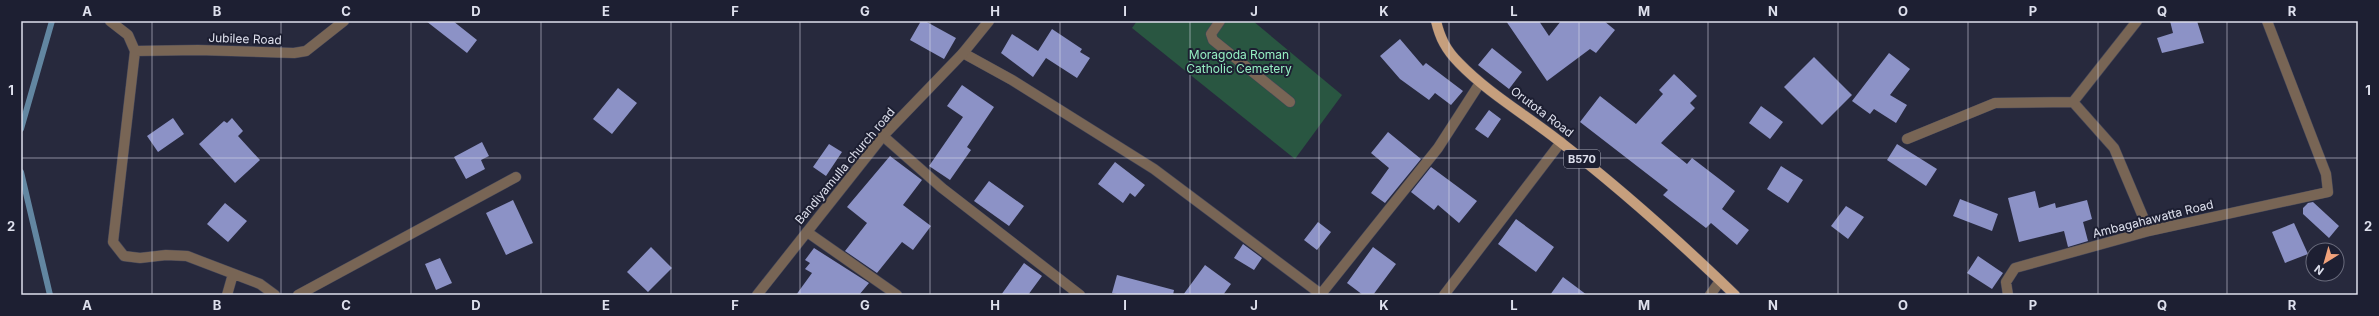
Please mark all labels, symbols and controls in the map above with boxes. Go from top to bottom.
text: A [82,3,92,19]
text: B [213,3,222,19]
text: C [341,3,351,19]
text: D [471,3,481,19]
text: E [602,3,610,19]
text: F [731,3,739,19]
text: G [860,3,870,19]
text: H [990,3,1000,19]
text: I [1123,3,1127,19]
text: J [1250,3,1258,19]
text: K [1379,3,1389,19]
text: L [1510,3,1518,19]
text: M [1638,3,1650,19]
text: N [1768,3,1778,19]
text: O [1898,3,1908,19]
text: P [2029,3,2037,19]
text: Q [2157,3,2167,19]
text: R [2288,3,2297,19]
street label: Jubilee Road [208,30,282,47]
park label: Moragoda Roman Catholic Cemetery [1186,47,1292,76]
text: 1 [8,82,14,98]
text: 1 [2365,82,2371,98]
street label: Orutota Road [1508,83,1577,140]
street label: Bandiyamulla church road [792,104,898,227]
road number: B570 [1564,150,1600,168]
street label: Ambagahawatta Road [2091,196,2215,241]
text: 2 [7,218,15,234]
text: 2 [2364,218,2372,234]
north arrow [2305,242,2345,282]
text: N [2311,262,2327,278]
text: A [82,297,92,313]
text: B [213,297,222,313]
text: C [341,297,351,313]
text: D [471,297,481,313]
text: E [602,297,610,313]
text: F [731,297,739,313]
text: G [860,297,870,313]
text: H [990,297,1000,313]
text: I [1123,297,1127,313]
text: J [1250,297,1258,313]
text: K [1379,297,1389,313]
text: L [1510,297,1518,313]
text: M [1638,297,1650,313]
text: N [1768,297,1778,313]
text: O [1898,297,1908,313]
text: P [2029,297,2037,313]
text: Q [2157,297,2167,313]
text: R [2288,297,2297,313]

